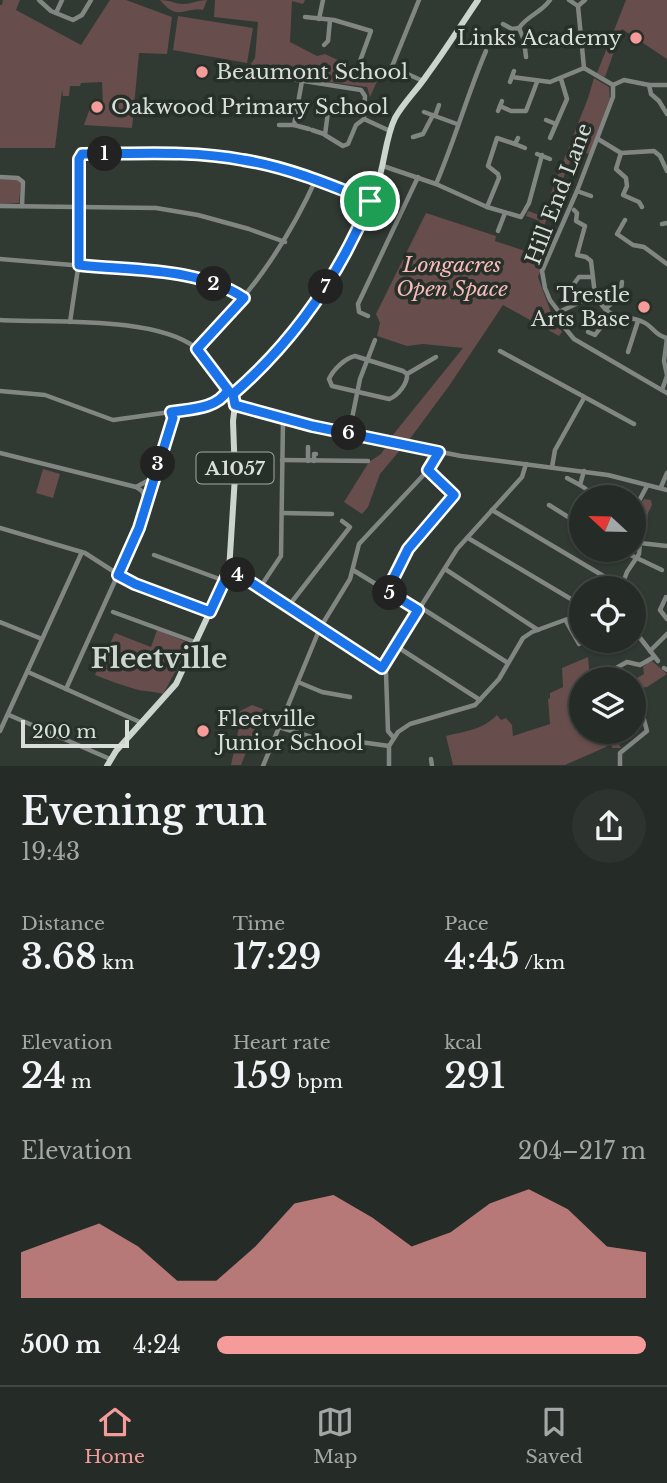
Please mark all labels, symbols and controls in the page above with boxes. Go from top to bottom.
place label: Links Academy [457,25,623,51]
marker: Links Academy [628,30,644,46]
place label: Beaumont School [216,59,408,85]
marker: Beaumont School [194,64,210,80]
place label: Oakwood Primary School [111,94,389,120]
marker: Oakwood Primary School [89,99,105,115]
street label: Hill End Lane [520,120,598,268]
pin: 1 [88,136,122,172]
text: 1 [100,142,109,165]
pin [340,171,400,231]
icon: arrive [351,182,389,220]
park label: Longacres Open Space [396,252,508,302]
pin: 2 [196,266,232,302]
pin: 7 [308,270,344,304]
text: 2 [207,272,220,295]
text: 7 [321,275,330,298]
place label: Trestle Arts Base [530,282,630,332]
marker: Trestle Arts Base [636,299,652,315]
pin: 6 [332,416,366,450]
text: 6 [342,421,355,444]
pin: 3 [140,447,176,482]
text: 3 [151,452,164,475]
road number: A1057 [196,453,274,484]
north arrow [569,485,646,562]
map controls [569,485,646,744]
pin: 4 [220,558,256,592]
text: 4 [231,563,244,586]
pin: 5 [372,576,408,610]
button: locate [569,576,646,653]
text: 5 [384,581,395,604]
district label: Fleetville [91,641,227,676]
button: layers [569,667,646,744]
place label: Fleetville Junior School [214,706,363,756]
scale bar [21,716,130,748]
text: 200 m [32,720,97,743]
marker: Fleetville Junior School [195,723,211,739]
text: Evening run [21,788,267,835]
button: share [572,789,646,863]
text: 19:43 [21,838,80,866]
text: Distance [21,912,105,935]
text: Time [233,912,285,935]
text: Pace [444,912,489,935]
text: 3.68 [21,935,97,978]
text: 17:29 [233,935,322,978]
text: 4:45 [444,935,520,978]
text: km [97,951,134,974]
text: /km [520,951,565,974]
text: Elevation [21,1031,113,1054]
text: Heart rate [233,1031,331,1054]
text: kcal [444,1031,482,1054]
text: 24 [21,1054,66,1097]
text: 159 [233,1054,292,1097]
text: 291 [444,1054,505,1097]
text: m [66,1070,92,1093]
text: bpm [292,1070,343,1093]
text: Elevation [21,1137,132,1165]
text: 204–217 m [518,1137,646,1165]
text: 500 m [21,1331,101,1359]
text: 4:24 [133,1331,181,1359]
tab: Home [84,1403,145,1468]
tab: Map [313,1403,357,1468]
tab: Saved [526,1403,583,1468]

